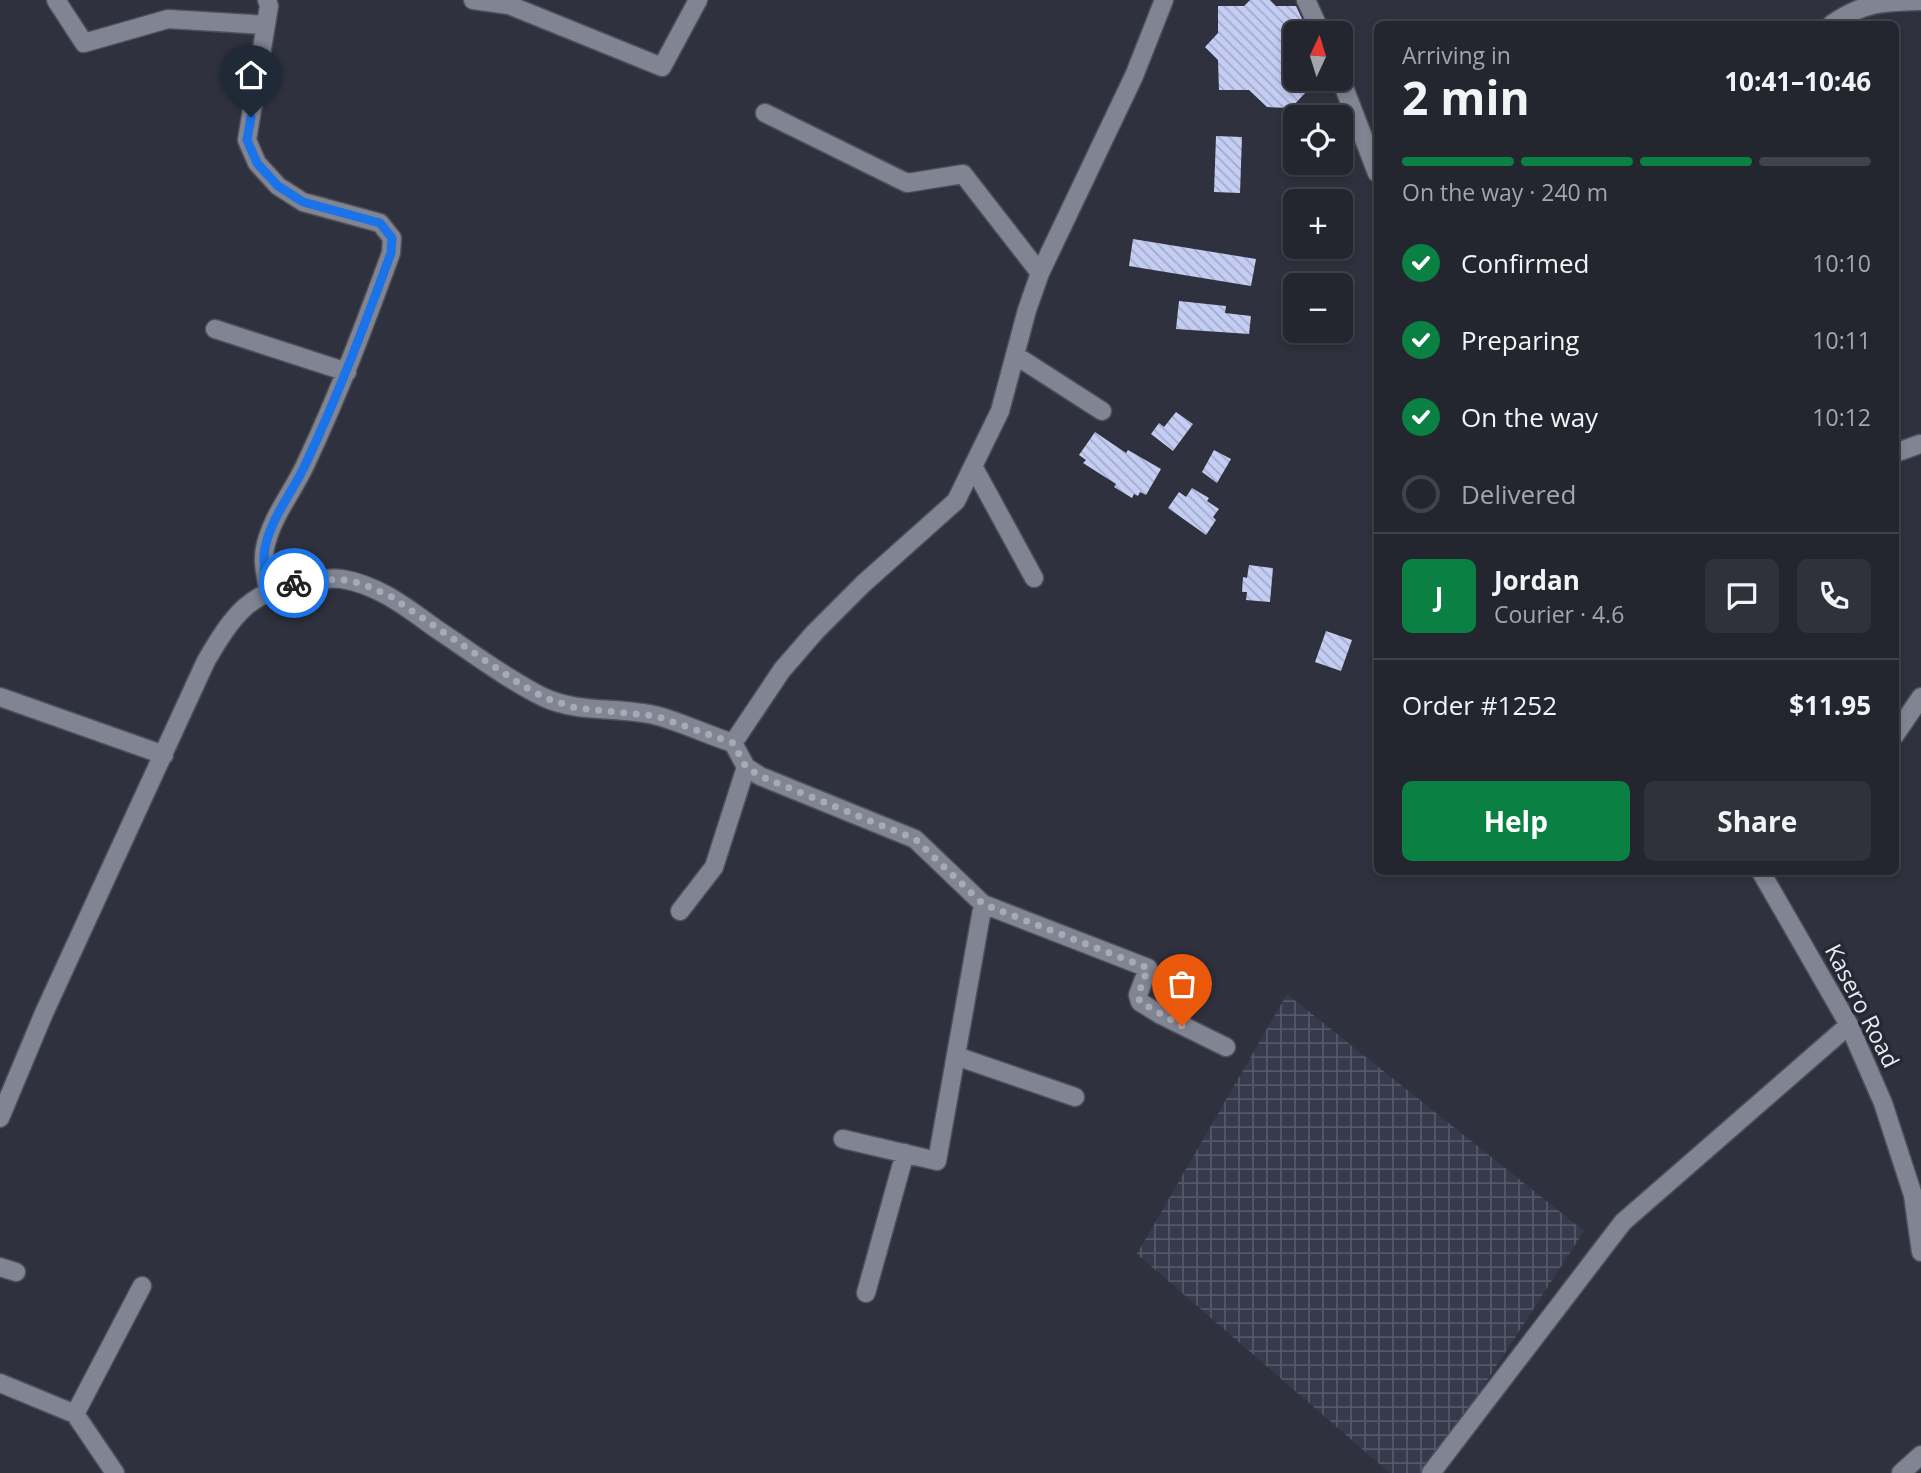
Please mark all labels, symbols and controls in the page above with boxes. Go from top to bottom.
north arrow [1283,21,1353,91]
map controls [1283,21,1353,343]
text: Arriving in [1402,39,1511,71]
pin [221,45,281,117]
icon: home [232,56,270,94]
text: 10:41–10:46 [1724,63,1871,99]
text: 2 min [1402,66,1530,128]
button: locate [1283,105,1353,175]
text: On the way · 240 m [1402,176,1608,208]
button: + [1283,189,1353,259]
icon: check [1402,244,1440,282]
text: Confirmed [1461,245,1589,281]
text: 10:10 [1812,247,1871,279]
button: − [1283,273,1353,343]
icon: check [1402,321,1440,359]
text: Preparing [1461,322,1579,358]
text: 10:11 [1812,324,1871,356]
icon: check [1402,398,1440,436]
text: On the way [1461,399,1598,435]
text: 10:12 [1812,401,1871,433]
text: Delivered [1461,476,1576,512]
courier [259,548,329,618]
button: chat [1705,559,1779,633]
button: phone [1797,559,1871,633]
text: Jordan [1494,562,1580,598]
icon: bike [275,564,313,602]
text: J [1435,578,1443,614]
text: Courier · 4.6 [1494,598,1624,630]
text: Order #1252 [1402,687,1557,723]
text: $11.95 [1789,687,1871,723]
button: Help [1402,781,1630,861]
button: Share [1644,781,1871,861]
street label: Kasero Road [1818,938,1908,1073]
pin [1152,954,1212,1026]
icon: bag [1163,965,1201,1003]

